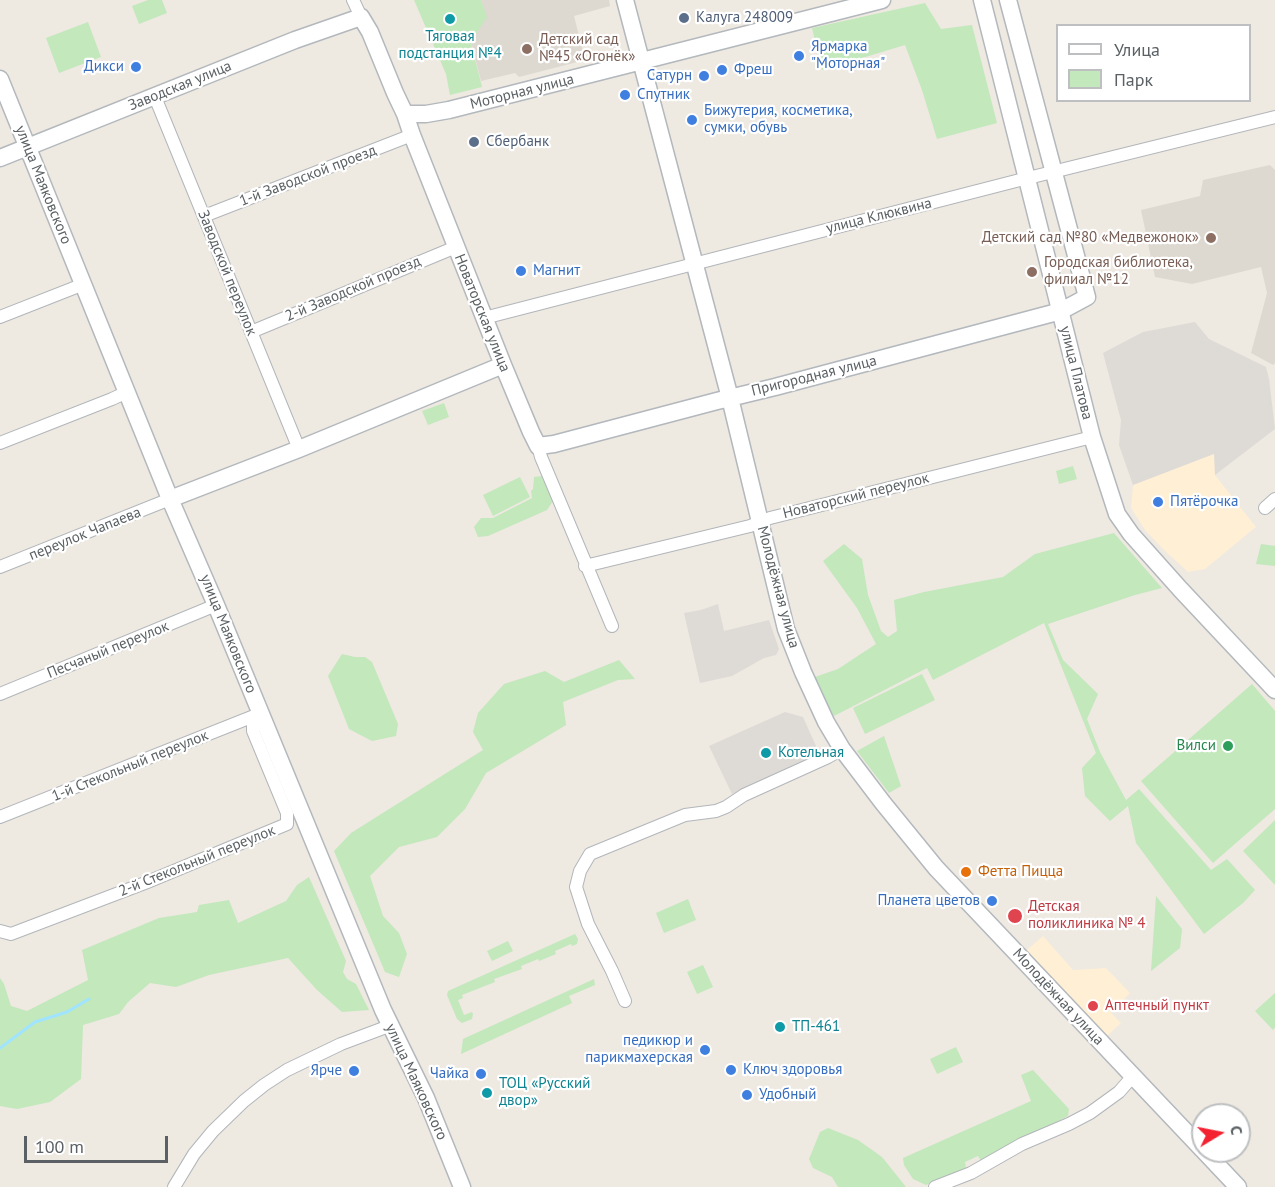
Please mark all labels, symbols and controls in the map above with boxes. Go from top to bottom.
place label: Калуга 248009 [696,9,793,27]
marker: Калуга 248009 [677,11,691,25]
marker: Тяговая подстанция №4 [443,12,457,26]
legend [1056,24,1251,102]
place label: Тяговая подстанция №4 [398,28,502,63]
place label: Детский сад №45 «Огонёк» [539,31,636,66]
place label: Ярмарка "Моторная" [811,38,885,73]
text: Улица [1114,38,1160,61]
marker: Детский сад №45 «Огонёк» [520,42,534,56]
marker: Ярмарка "Моторная" [792,49,806,63]
street label: Заводская улица [126,57,234,115]
place label: Дикси [84,58,124,76]
marker: Дикси [129,60,143,74]
place label: Фреш [734,61,772,79]
marker: Фреш [715,63,729,77]
place label: Сатурн [647,67,692,85]
text: Парк [1114,68,1153,91]
marker: Сатурн [697,69,711,83]
street label: Моторная улица [468,70,576,114]
place label: Спутник [637,86,690,104]
marker: Спутник [618,88,632,102]
place label: Бижутерия, косметика, сумки, обувь [704,102,853,137]
marker: Бижутерия, косметика, сумки, обувь [685,113,699,127]
street label: улица Маяковского [11,123,75,247]
place label: Сбербанк [486,133,549,151]
marker: Сбербанк [467,135,481,149]
street label: 1-й Заводской проезд [237,142,379,210]
street label: улица Клюквина [824,194,934,238]
street label: Заводской переулок [194,208,260,338]
place label: Детский сад №80 «Медвежонок» [982,229,1199,247]
marker: Детский сад №80 «Медвежонок» [1204,231,1218,245]
street label: Новаторская улица [450,251,514,375]
street label: 2-й Заводской проезд [283,252,423,326]
place label: Городская библиотека, филиал №12 [1044,254,1193,289]
place label: Магнит [533,262,580,280]
marker: Магнит [514,264,528,278]
marker: Городская библиотека, филиал №12 [1025,265,1039,279]
street label: улица Платова [1056,324,1096,422]
street label: Пригородная улица [749,352,879,400]
street label: Новаторский переулок [781,469,931,523]
place label: Пятёрочка [1170,493,1238,511]
marker: Пятёрочка [1151,495,1165,509]
street label: переулок Чапаева [26,503,144,565]
street label: Молодёжная улица [753,524,803,650]
street label: улица Маяковского [196,572,260,696]
street label: Песчаный переулок [44,617,172,683]
street label: 1-й Стекольный переулок [49,726,211,806]
place label: Вилси [1177,737,1216,755]
marker: Вилси [1221,739,1235,753]
place label: Котельная [778,744,844,762]
marker: Котельная [759,746,773,760]
street label: 2-й Стекольный переулок [116,821,278,901]
place label: Фетта Пицца [978,863,1063,881]
marker: Фетта Пицца [959,865,973,879]
place label: Планета цветов [877,892,980,910]
marker: Планета цветов [985,894,999,908]
place label: Детская поликлиника № 4 [1028,898,1145,933]
marker: Детская поликлиника № 4 [1006,907,1024,925]
street label: Молодёжная улица [1009,945,1107,1049]
place label: Аптечный пункт [1105,997,1209,1015]
marker: Аптечный пункт [1086,999,1100,1013]
place label: ТП-461 [792,1018,840,1036]
marker: ТП-461 [773,1020,787,1034]
street label: улица Маяковского [381,1021,451,1143]
place label: педикюр и парикмахерская [585,1032,693,1067]
marker: педикюр и парикмахерская [698,1043,712,1057]
place label: Ключ здоровья [743,1061,842,1079]
place label: Ярче [310,1062,342,1080]
marker: Ключ здоровья [724,1063,738,1077]
marker: Ярче [347,1064,361,1078]
place label: Чайка [430,1065,469,1083]
marker: Чайка [474,1067,488,1081]
place label: ТОЦ «Русский двор» [499,1075,590,1110]
marker: ТОЦ «Русский двор» [480,1086,494,1100]
place label: Удобный [759,1086,816,1104]
marker: Удобный [740,1088,754,1102]
north arrow [1191,1103,1251,1163]
scale bar [27,1124,171,1162]
text: С [1226,1124,1247,1136]
text: 100 m [35,1135,84,1158]

